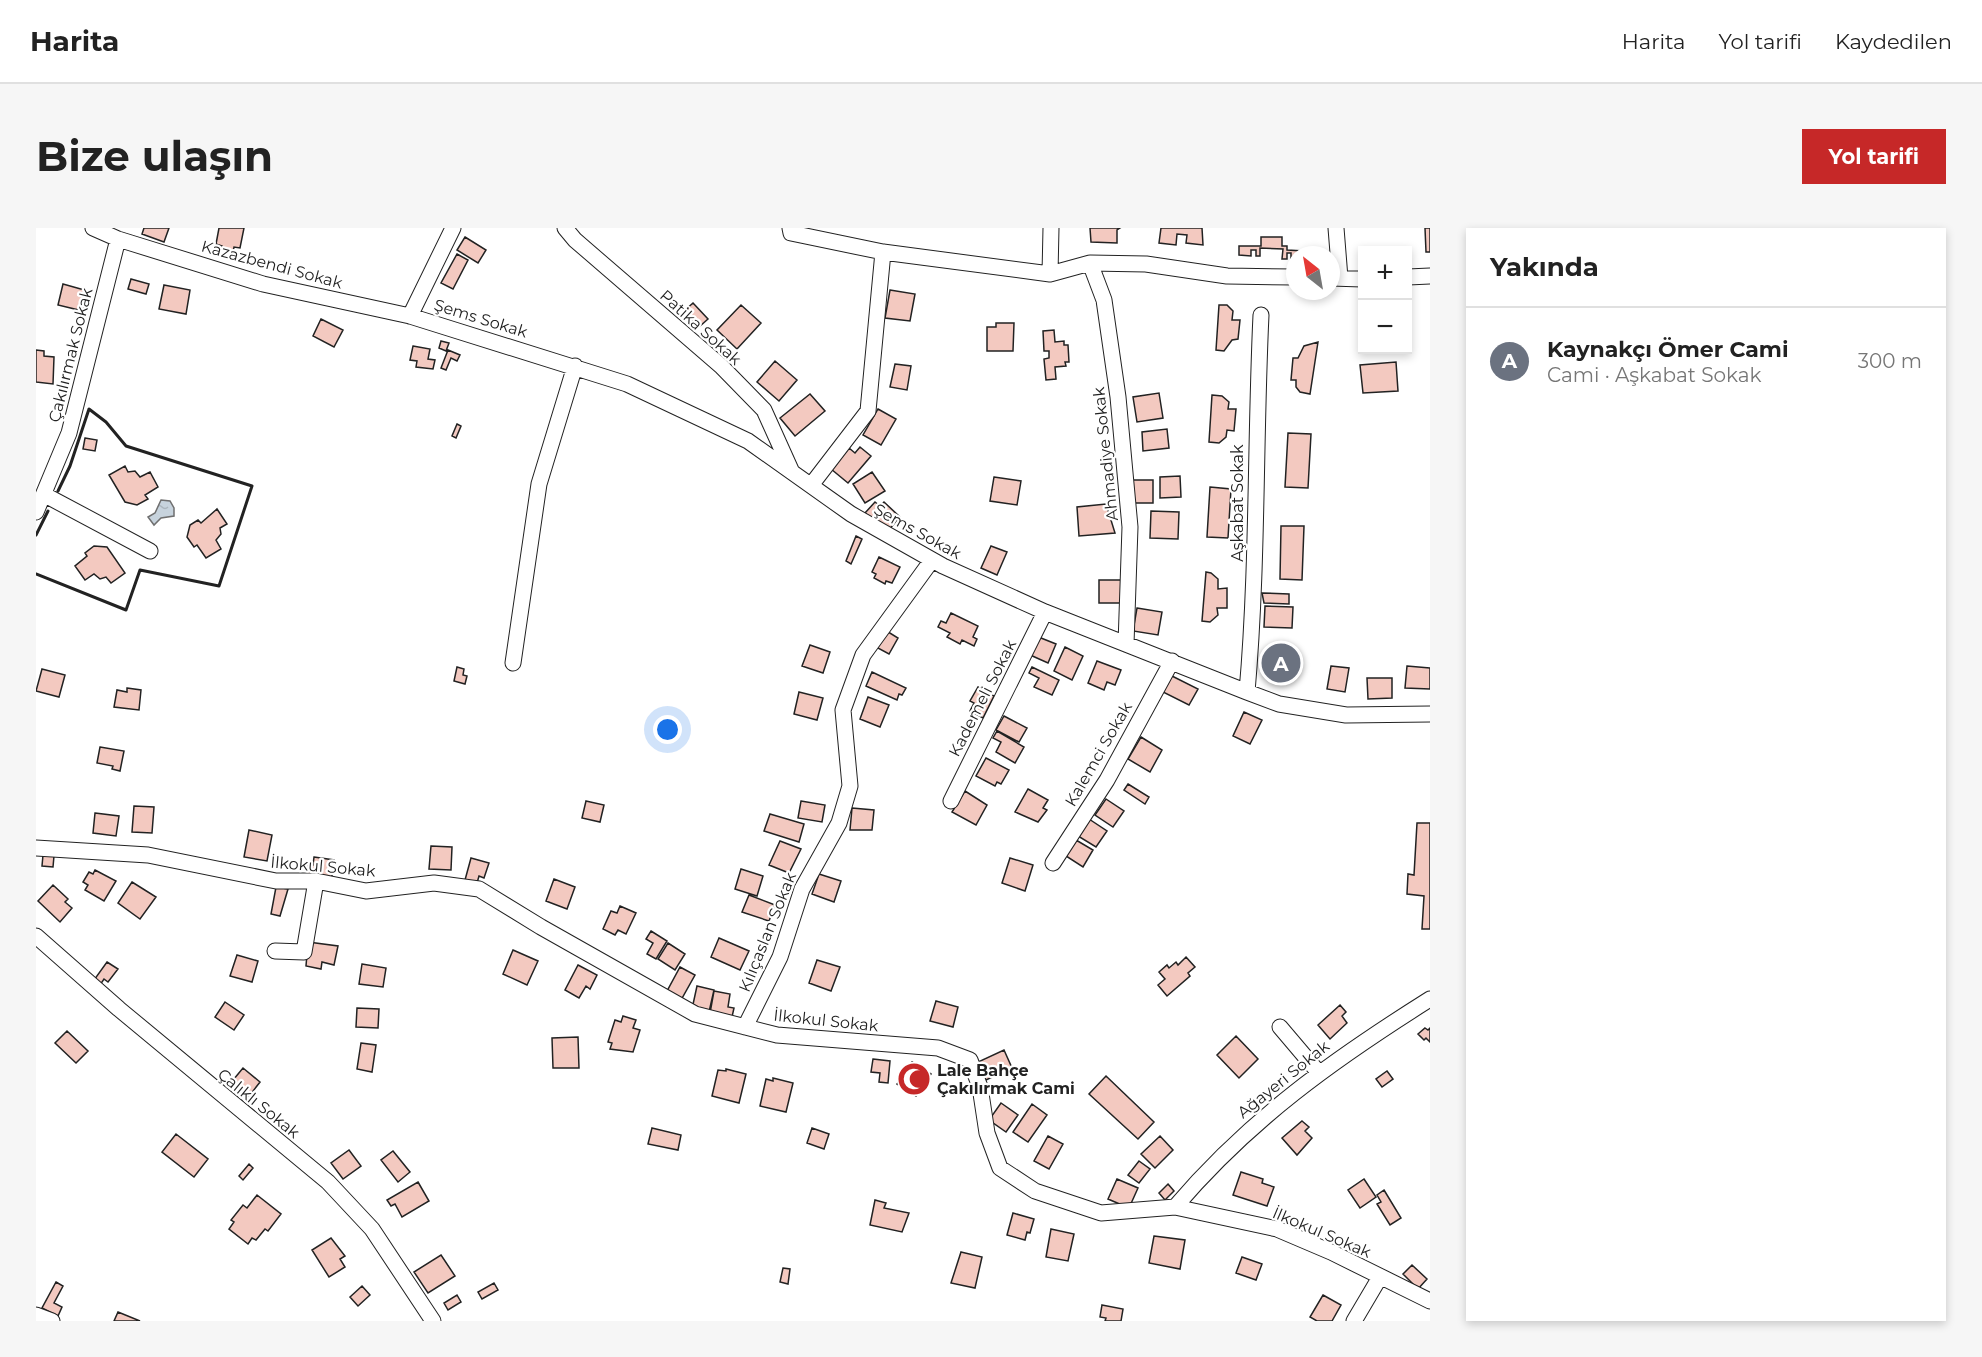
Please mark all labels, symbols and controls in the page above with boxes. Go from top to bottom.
text: Harita [30,24,119,58]
text: Harita [1622,29,1685,54]
text: Yol tarifi [1718,29,1802,54]
text: Kaydedilen [1835,29,1952,54]
button: Yol tarifi [1802,129,1946,184]
text: Bize ulaşın [36,130,273,182]
street label: Kazazbendi Sokak [199,236,345,293]
north arrow [1286,246,1340,300]
map controls [1358,246,1412,354]
button: + [1358,246,1412,300]
text: Yakında [1490,251,1599,283]
street label: Çakılırmak Sokak [45,286,96,424]
street label: Patika Sokak [656,286,746,369]
street label: Şems Sokak [432,295,530,342]
button: − [1358,300,1412,354]
text: Kaynakçı Ömer Cami [1547,336,1789,363]
text: A [1502,349,1517,373]
text: 300 m [1858,349,1922,373]
text: Cami · Aşkabat Sokak [1547,363,1762,387]
street label: Ahmadiye Sokak [1089,386,1122,522]
street label: Aşkabat Sokak [1228,444,1247,562]
street label: Şems Sokak [871,500,965,563]
street label: Kademeli Sokak [945,636,1020,760]
pin: A [1262,640,1300,686]
street label: Kalemci Sokak [1061,698,1136,810]
your location [653,715,682,744]
street label: İlkokul Sokak [270,852,377,881]
street label: Kılıçaslan Sokak [735,869,800,995]
street label: İlkokul Sokak [773,1006,880,1035]
street label: Ağayeri Sokak [1234,1036,1333,1122]
mosque icon: Lale Bahçe Çakılırmak Cami [896,1061,932,1097]
place label: Lale Bahçe Çakılırmak Cami [937,1061,1075,1098]
street label: Çalıklı Sokak [214,1065,304,1142]
street label: İlkokul Sokak [1270,1203,1374,1262]

